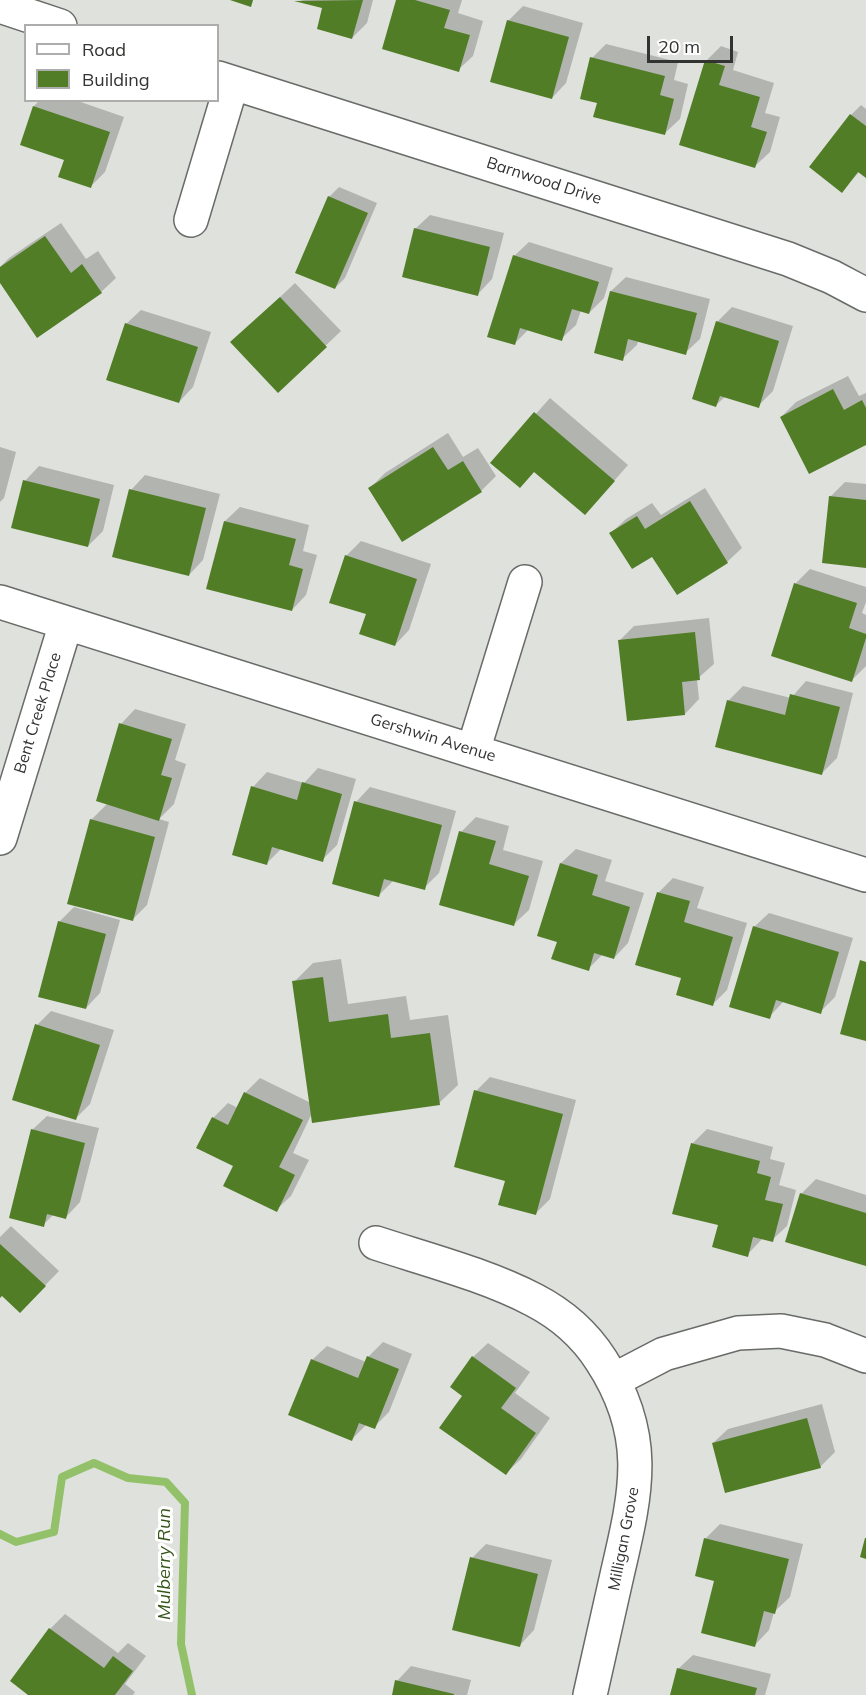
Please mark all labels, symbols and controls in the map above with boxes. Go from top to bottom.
legend [24,24,219,102]
scale bar [650,24,736,62]
text: 20 m [658,35,700,58]
text: Road [82,38,126,61]
text: Building [82,68,150,91]
street label: Barnwood Drive [484,153,604,209]
street label: Bent Creek Place [10,650,66,776]
street label: Gershwin Avenue [368,710,498,766]
street label: Milligan Grove [605,1486,643,1592]
water label: Mulberry Run [154,1508,176,1620]

